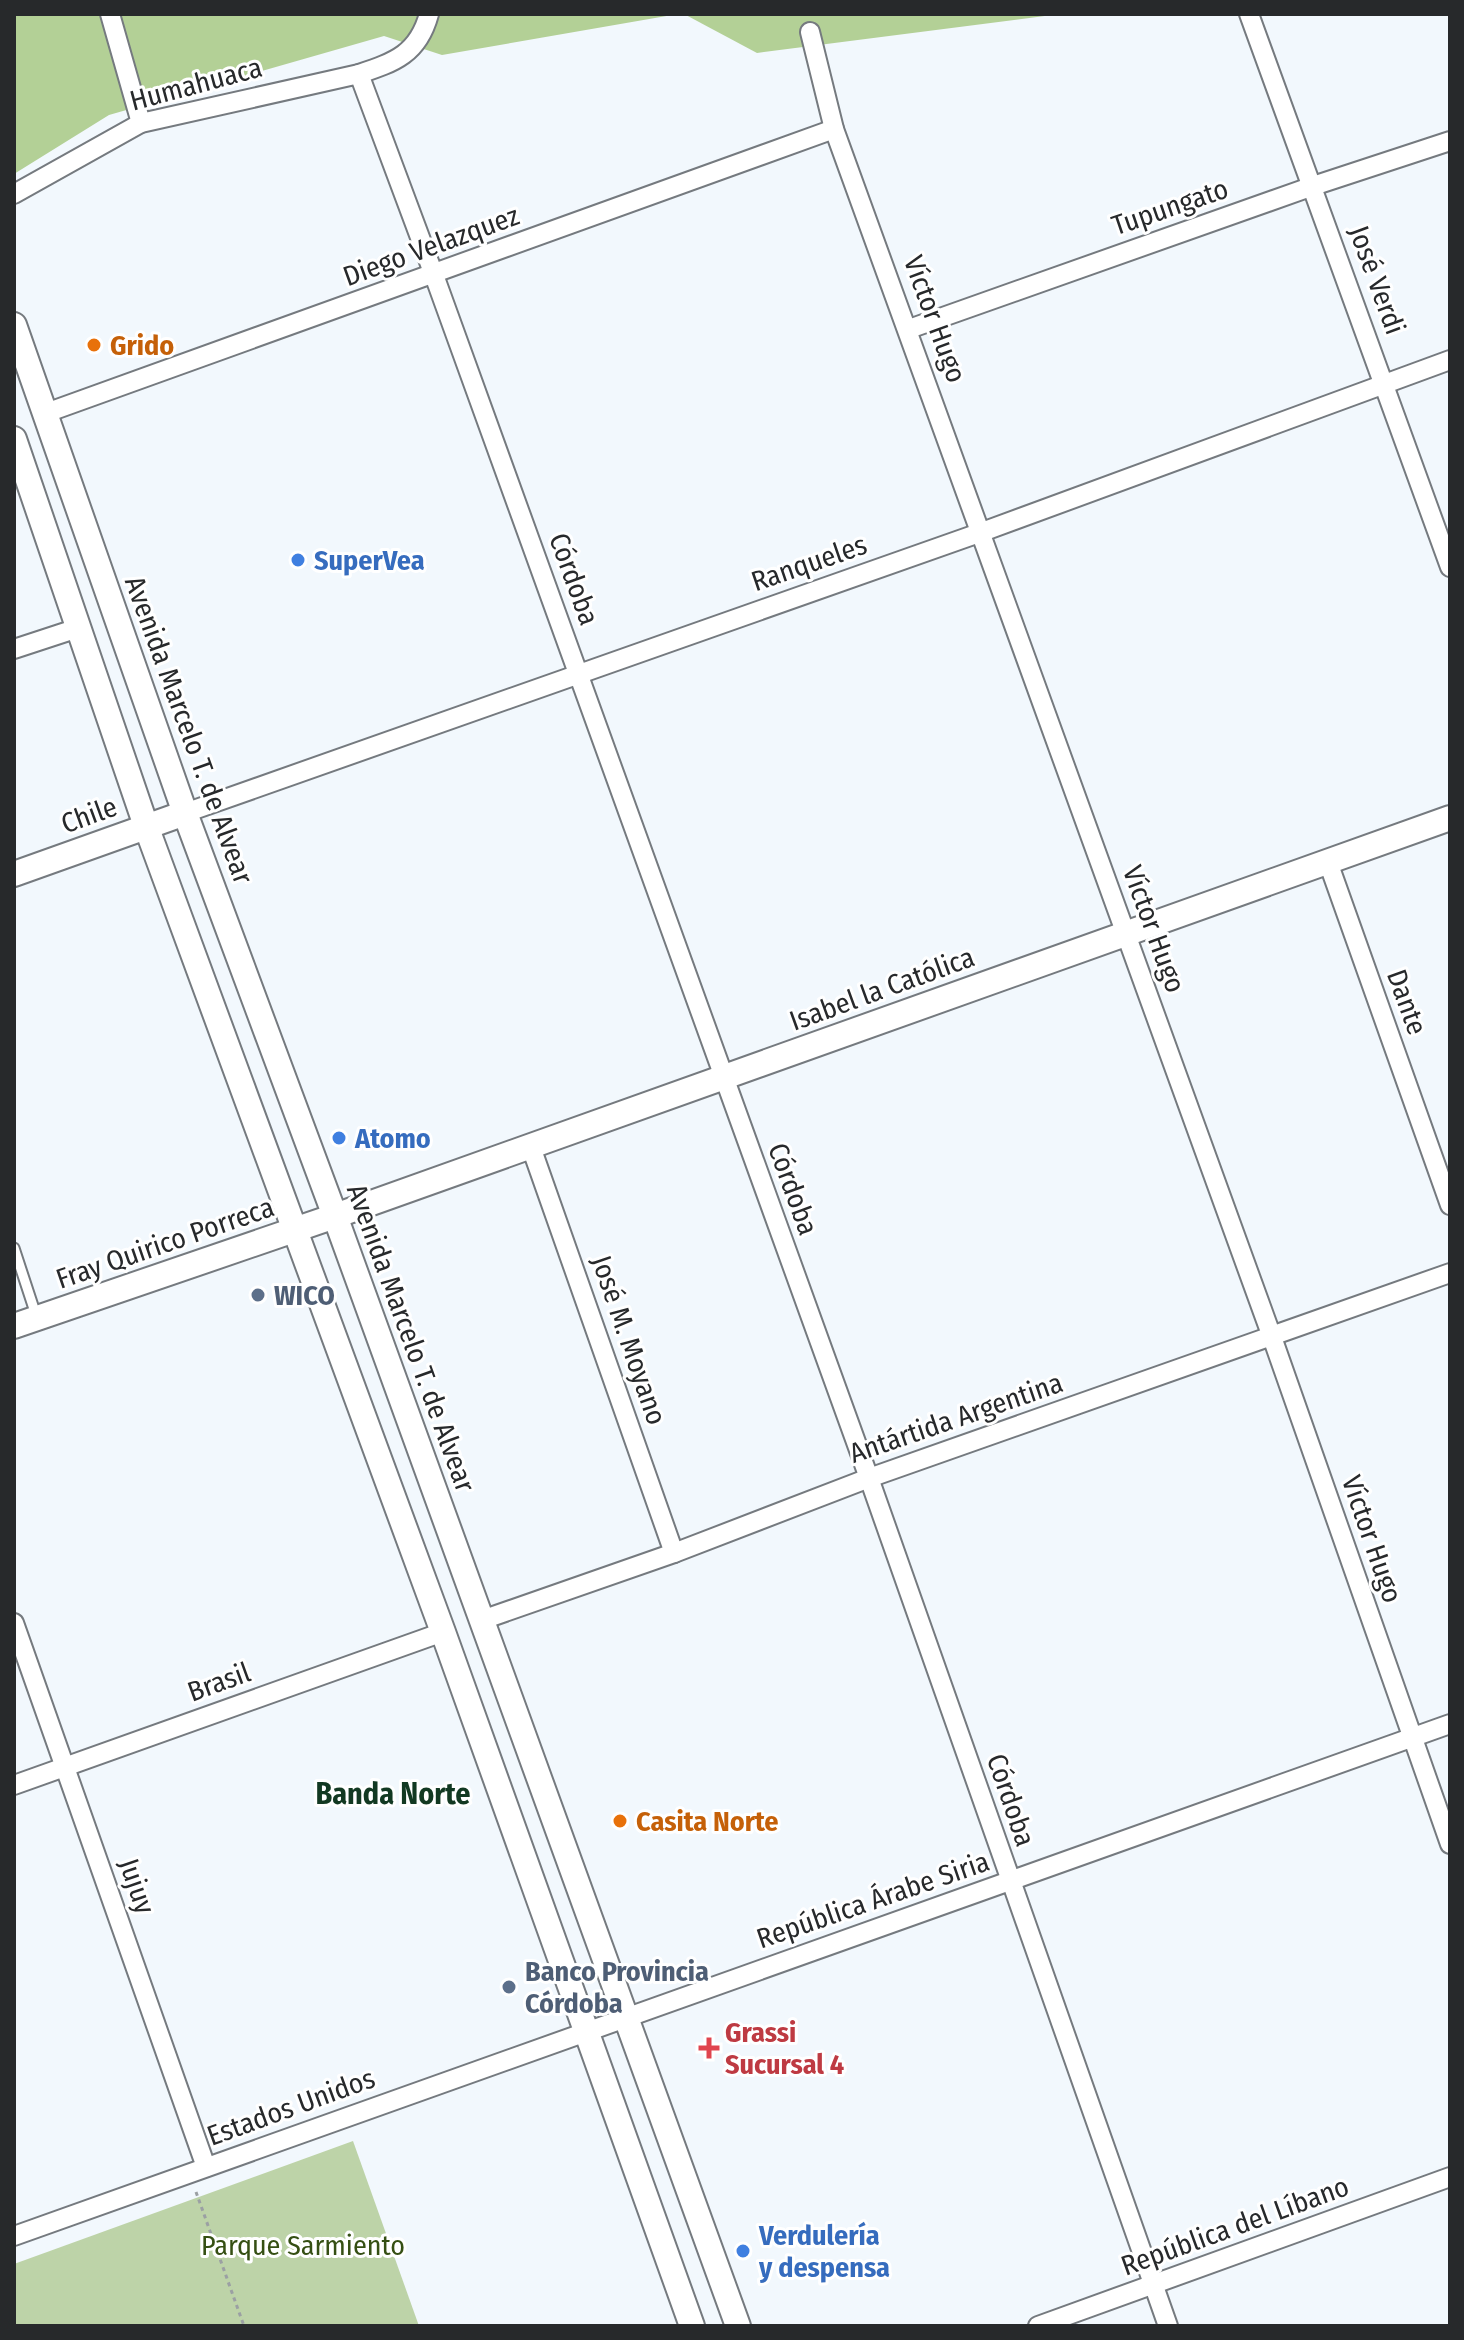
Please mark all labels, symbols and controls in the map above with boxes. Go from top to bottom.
street label: Humahuaca [126,51,266,117]
street label: Tupungato [1108,172,1232,242]
street label: Diego Velazquez [339,199,523,293]
street label: José Verdi [1342,221,1412,339]
street label: Víctor Hugo [897,251,973,387]
place label: Grido [110,329,174,362]
marker: Grido [85,336,103,354]
street label: Córdoba [542,528,606,630]
street label: Ranqueles [747,528,871,598]
place label: SuperVea [314,544,425,577]
marker: SuperVea [289,551,307,569]
street label: Avenida Marcelo T. de Alvear [118,572,260,889]
street label: Chile [57,790,121,840]
street label: Víctor Hugo [1116,861,1192,997]
street label: Isabel la Católica [785,940,979,1038]
street label: Dante [1380,965,1434,1039]
place label: Atomo [354,1122,431,1155]
marker: Atomo [330,1129,348,1147]
street label: Córdoba [761,1138,825,1240]
street label: Avenida Marcelo T. de Alvear [340,1180,482,1497]
street label: Fray Quirico Porreca [52,1190,278,1296]
street label: José M. Moyano [585,1251,673,1429]
place label: WICO [274,1279,335,1312]
marker: WICO [249,1286,267,1304]
street label: Antártida Argentina [845,1366,1067,1470]
street label: Víctor Hugo [1335,1471,1409,1607]
street label: Brasil [183,1656,255,1708]
street label: Córdoba [980,1749,1042,1851]
district label: Banda Norte [315,1776,471,1812]
place label: Casita Norte [636,1805,779,1838]
marker: Casita Norte [611,1812,629,1830]
street label: República Árabe Siria [752,1845,994,1955]
street label: Jujuy [112,1854,162,1919]
place label: Banco Provincia Córdoba [525,1955,709,2020]
marker: Banco Provincia Córdoba [500,1978,518,1996]
place label: Grassi Sucursal 4 [725,2016,844,2081]
marker: Grassi Sucursal 4 [700,2039,718,2057]
street label: Estados Unidos [203,2061,379,2153]
street label: República del Líbano [1117,2169,1353,2283]
place label: Verdulería y despensa [758,2219,890,2284]
park label: Parque Sarmiento [201,2229,405,2262]
marker: Verdulería y despensa [734,2242,752,2260]

